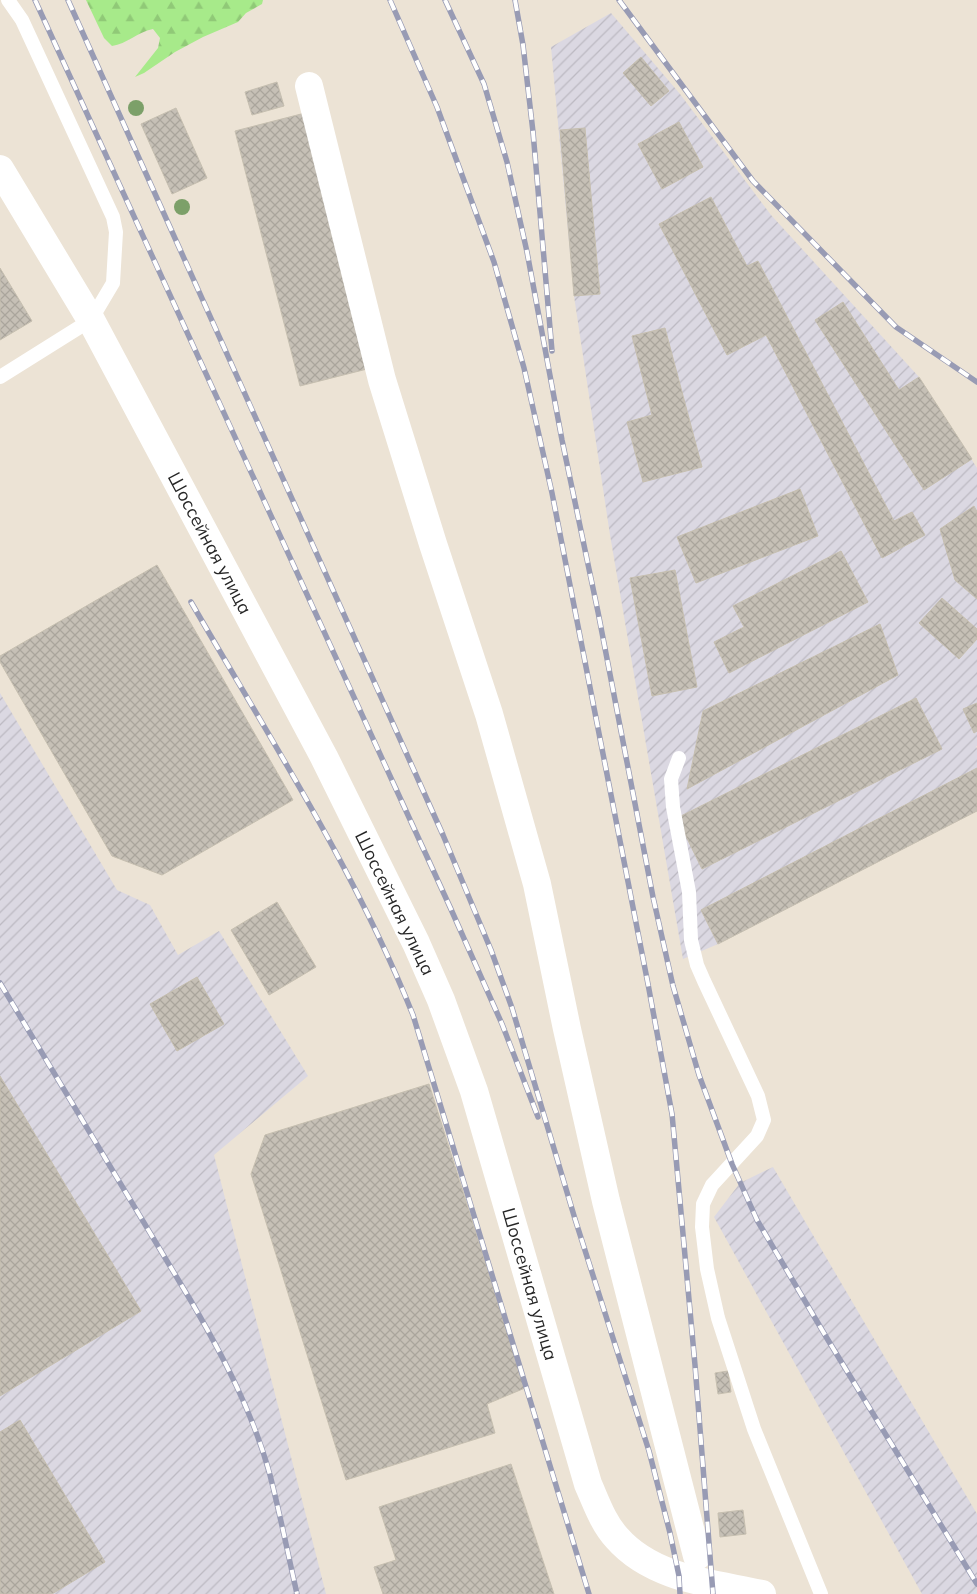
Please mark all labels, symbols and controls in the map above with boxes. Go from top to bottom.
street label: Шоссейная улица [163,468,257,618]
street label: Шоссейная улица [350,827,440,979]
street label: Шоссейная улица [497,1205,563,1363]

